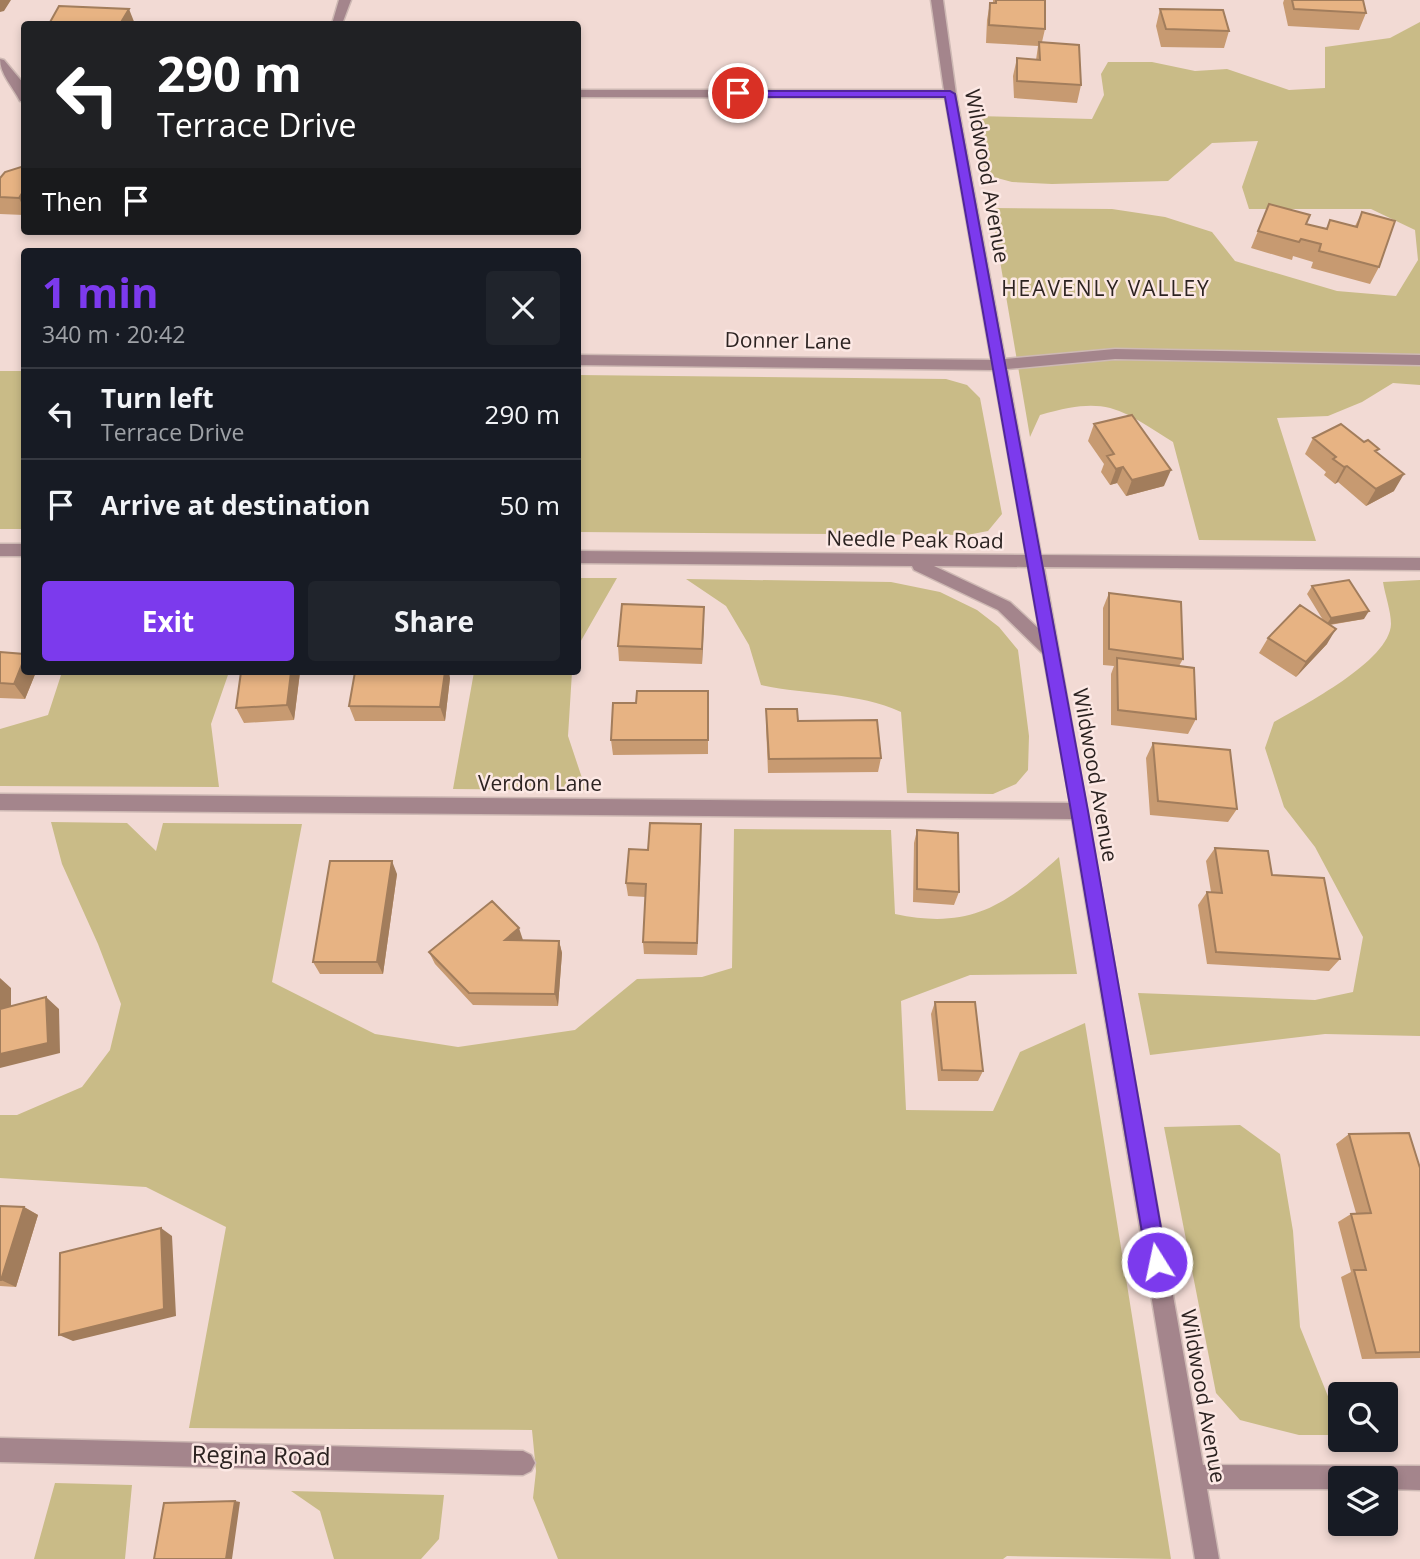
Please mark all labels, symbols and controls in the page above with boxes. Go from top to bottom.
text: 290 m [157,40,302,106]
icon: left [42,49,133,140]
pin [708,63,768,123]
icon: arrive [719,74,757,112]
street label: Wildwood Avenue [959,87,1017,265]
text: Terrace Drive [157,103,356,146]
icon: arrive [117,182,155,220]
text: Then [42,183,103,219]
text: 1 min [42,263,159,320]
button: close [486,271,560,345]
district label: HEAVENLY VALLEY [1001,274,1211,302]
text: 340 m · 20:42 [42,318,185,350]
street label: Donner Lane [724,325,852,355]
text: Turn left [101,380,213,416]
icon: left [42,395,80,433]
text: 290 m [485,396,560,432]
text: Terrace Drive [101,416,244,448]
icon: arrive [42,486,80,524]
text: Arrive at destination [101,487,370,523]
text: 50 m [499,487,560,523]
street label: Needle Peak Road [826,523,1004,555]
button: Exit [42,581,294,661]
button: Share [308,581,560,661]
street label: Wildwood Avenue [1067,686,1125,864]
street label: Verdon Lane [478,769,602,797]
position arrow [1120,1225,1194,1299]
street label: Wildwood Avenue [1175,1307,1233,1485]
map controls [1328,1382,1398,1536]
button: search [1328,1382,1398,1452]
street label: Regina Road [191,1437,331,1472]
button: layers [1328,1466,1398,1536]

